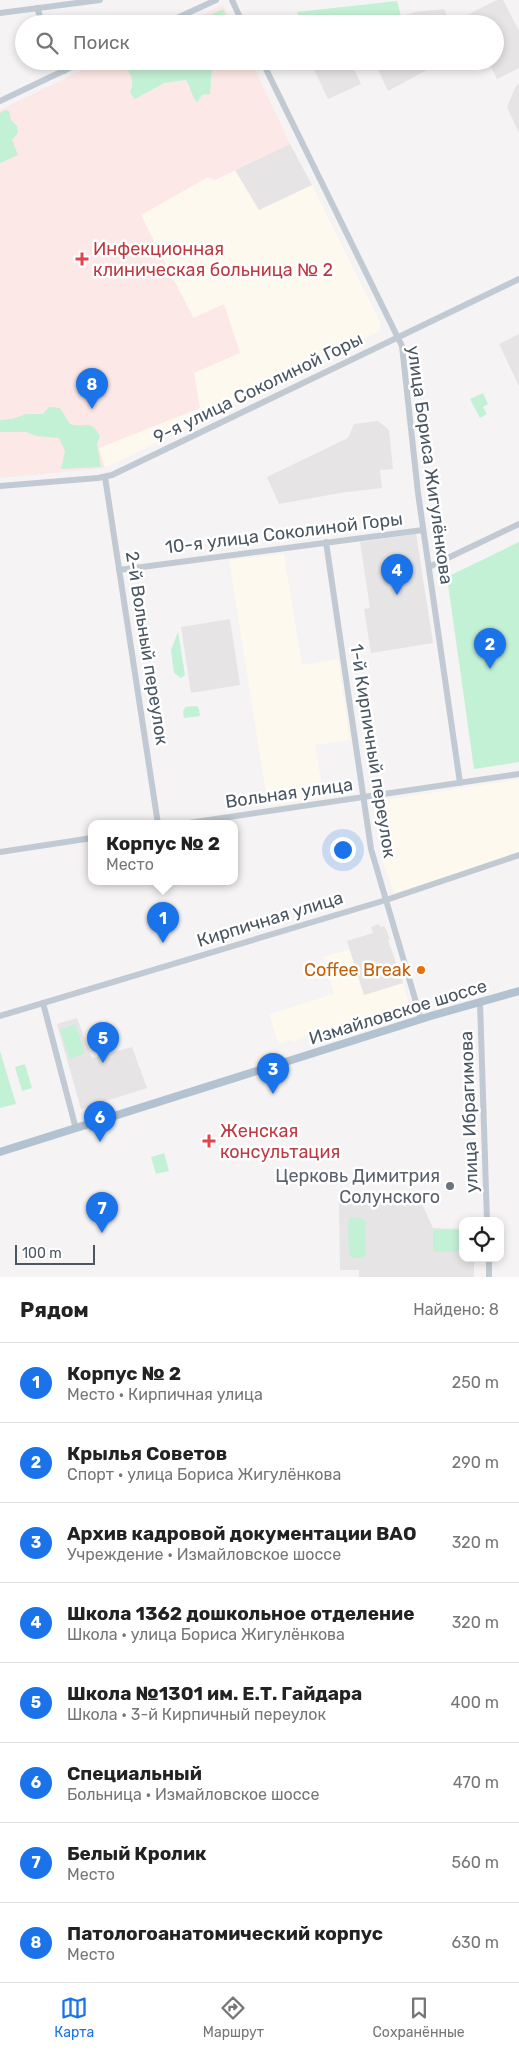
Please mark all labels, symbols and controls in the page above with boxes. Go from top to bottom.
search box [15,15,504,70]
icon: search [33,29,61,57]
text: Поиск [73,31,130,54]
place label: Инфекционная клиническая больница № 2 [93,238,333,281]
marker: Инфекционная клиническая больница № 2 [75,252,89,266]
street label: 9-я улица Соколиной Горы [150,328,366,448]
street label: улица Бориса Жигулёнкова [402,344,458,586]
pin: 8 [76,368,108,409]
street label: 10-я улица Соколиной Горы [164,508,404,558]
street label: 2-й Вольный переулок [121,550,173,747]
pin: 4 [381,554,413,595]
pin: 2 [474,628,506,669]
street label: 1-й Кирпичный переулок [345,642,401,860]
street label: Вольная улица [224,773,354,813]
popup [88,820,238,885]
text: Корпус № 2 [106,832,220,855]
your location [330,837,356,863]
text: Место [106,855,154,874]
street label: Кирпичная улица [194,886,346,952]
pin: 1 [147,902,179,943]
place label: Coffee Break [304,959,412,981]
marker: Coffee Break [415,964,427,976]
street label: Измайловское шоссе [306,974,490,1050]
pin: 5 [87,1022,119,1063]
street label: улица Ибрагимова [455,1031,483,1193]
pin: 3 [257,1053,289,1094]
pin: 6 [84,1101,116,1142]
place label: Женская консультация [220,1120,340,1163]
marker: Женская консультация [202,1134,216,1148]
place label: Церковь Димитрия Солунского [275,1165,440,1208]
marker: Церковь Димитрия Солунского [444,1180,456,1192]
pin: 7 [86,1192,118,1233]
map controls [459,1217,504,1262]
button: locate [459,1217,504,1262]
scale bar [15,1242,95,1265]
text: 100 m [22,1245,62,1262]
text: Рядом [20,1297,89,1322]
text: Найдено: 8 [413,1300,499,1319]
text: Корпус № 2 [67,1362,181,1385]
text: 1 [32,1373,40,1392]
text: 250 m [452,1373,499,1392]
text: Место · Кирпичная улица [67,1385,263,1404]
text: Крылья Советов [67,1442,227,1465]
text: 2 [31,1453,41,1472]
text: 290 m [452,1453,499,1472]
text: Спорт · улица Бориса Жигулёнкова [67,1465,341,1484]
text: Архив кадровой документации ВАО [67,1522,416,1545]
text: 3 [31,1533,41,1552]
text: 320 m [452,1533,499,1552]
text: Учреждение · Измайловское шоссе [67,1545,341,1564]
text: Школа 1362 дошкольное отделение [67,1602,415,1625]
text: 4 [31,1613,41,1632]
text: 320 m [452,1613,499,1632]
text: Школа · улица Бориса Жигулёнкова [67,1625,345,1644]
text: Школа №1301 им. Е.Т. Гайдара [67,1682,362,1705]
text: 5 [31,1693,41,1712]
text: 400 m [451,1693,499,1712]
text: Школа · 3-й Кирпичный переулок [67,1705,326,1724]
text: Специальный [67,1762,202,1785]
text: 6 [31,1773,41,1792]
text: 470 m [453,1773,499,1792]
text: Больница · Измайловское шоссе [67,1785,319,1804]
text: Белый Кролик [67,1842,207,1865]
text: 7 [31,1853,41,1872]
text: 560 m [452,1853,499,1872]
text: Место [67,1865,115,1884]
text: Патологоанатомический корпус [67,1922,383,1945]
text: 8 [31,1933,41,1952]
text: 630 m [451,1933,499,1952]
text: Место [67,1945,115,1964]
tab: Карта [54,1994,94,2041]
tab: Маршрут [203,1994,264,2041]
tab: Сохранённые [373,1994,465,2041]

